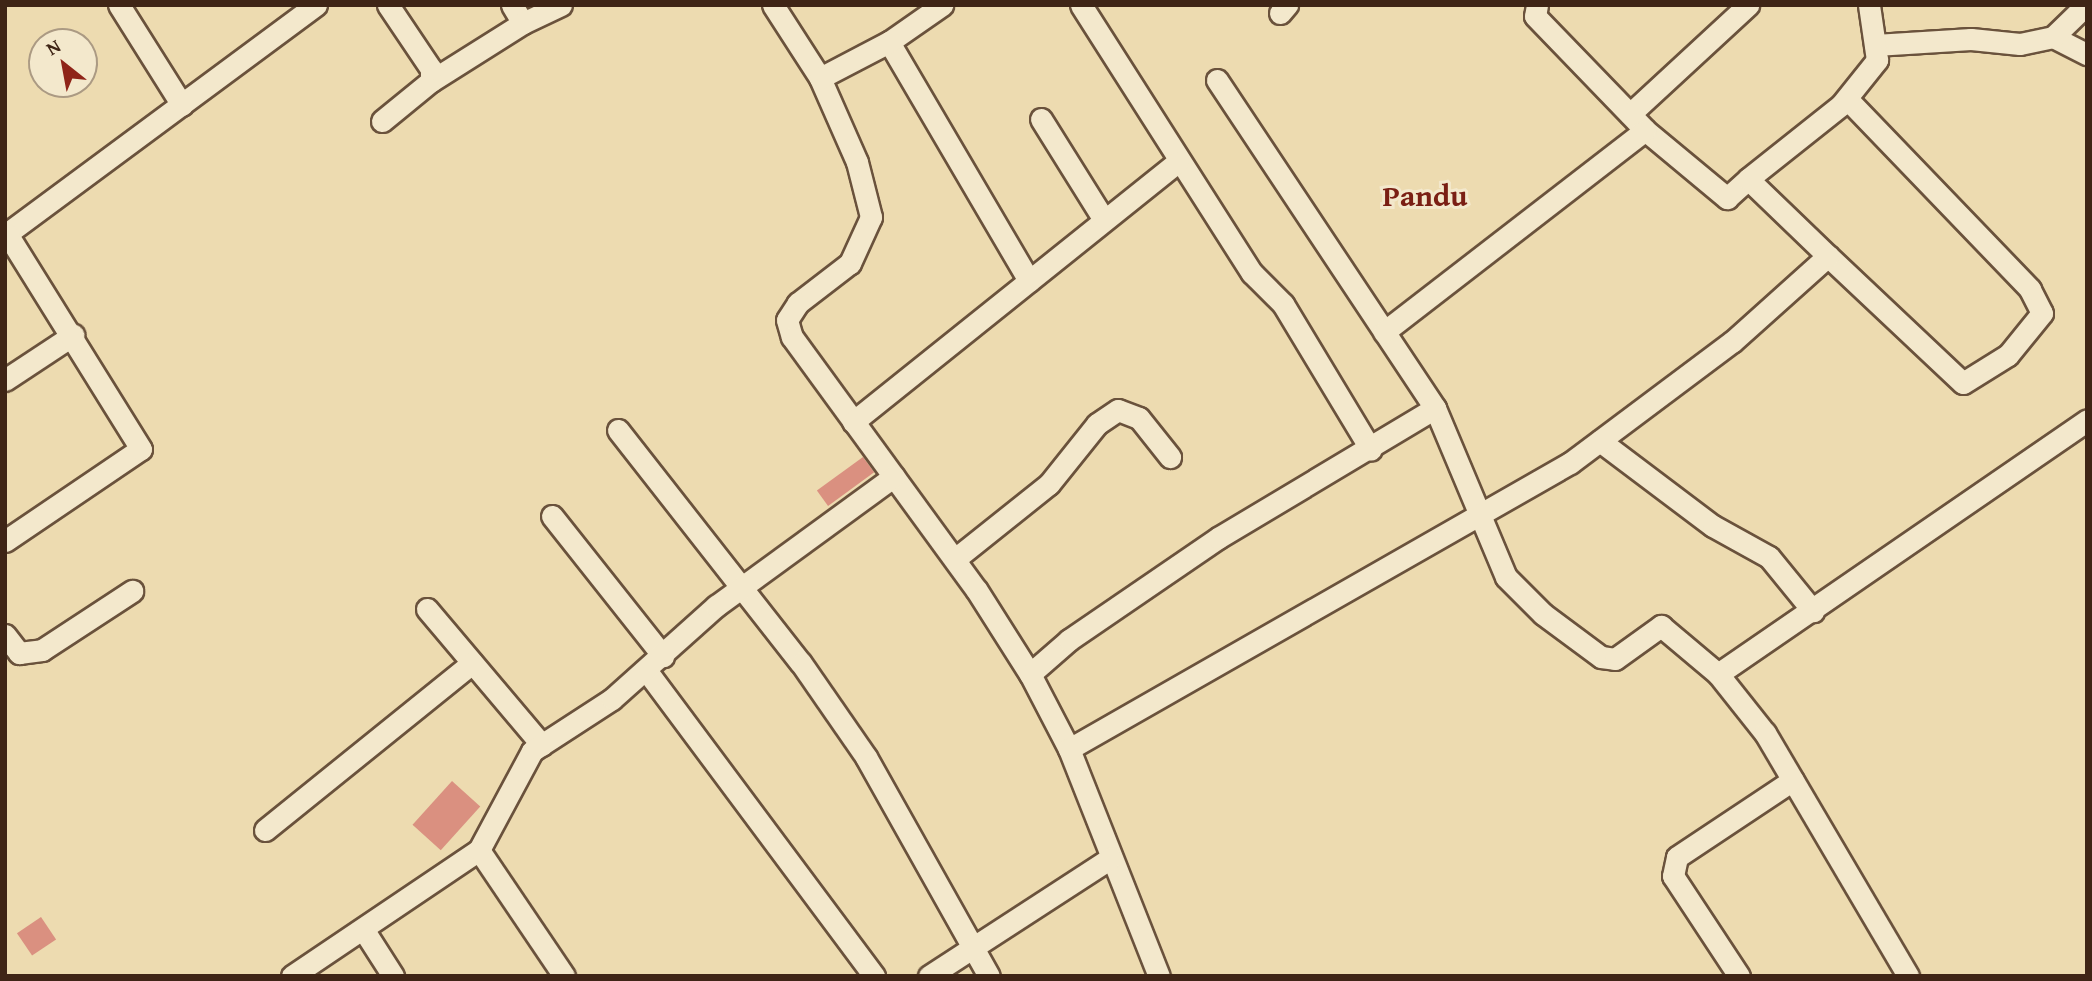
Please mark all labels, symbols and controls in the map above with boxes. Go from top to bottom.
north arrow [28,28,98,98]
text: N [41,31,66,62]
district label: Pandu [1383,177,1467,213]

